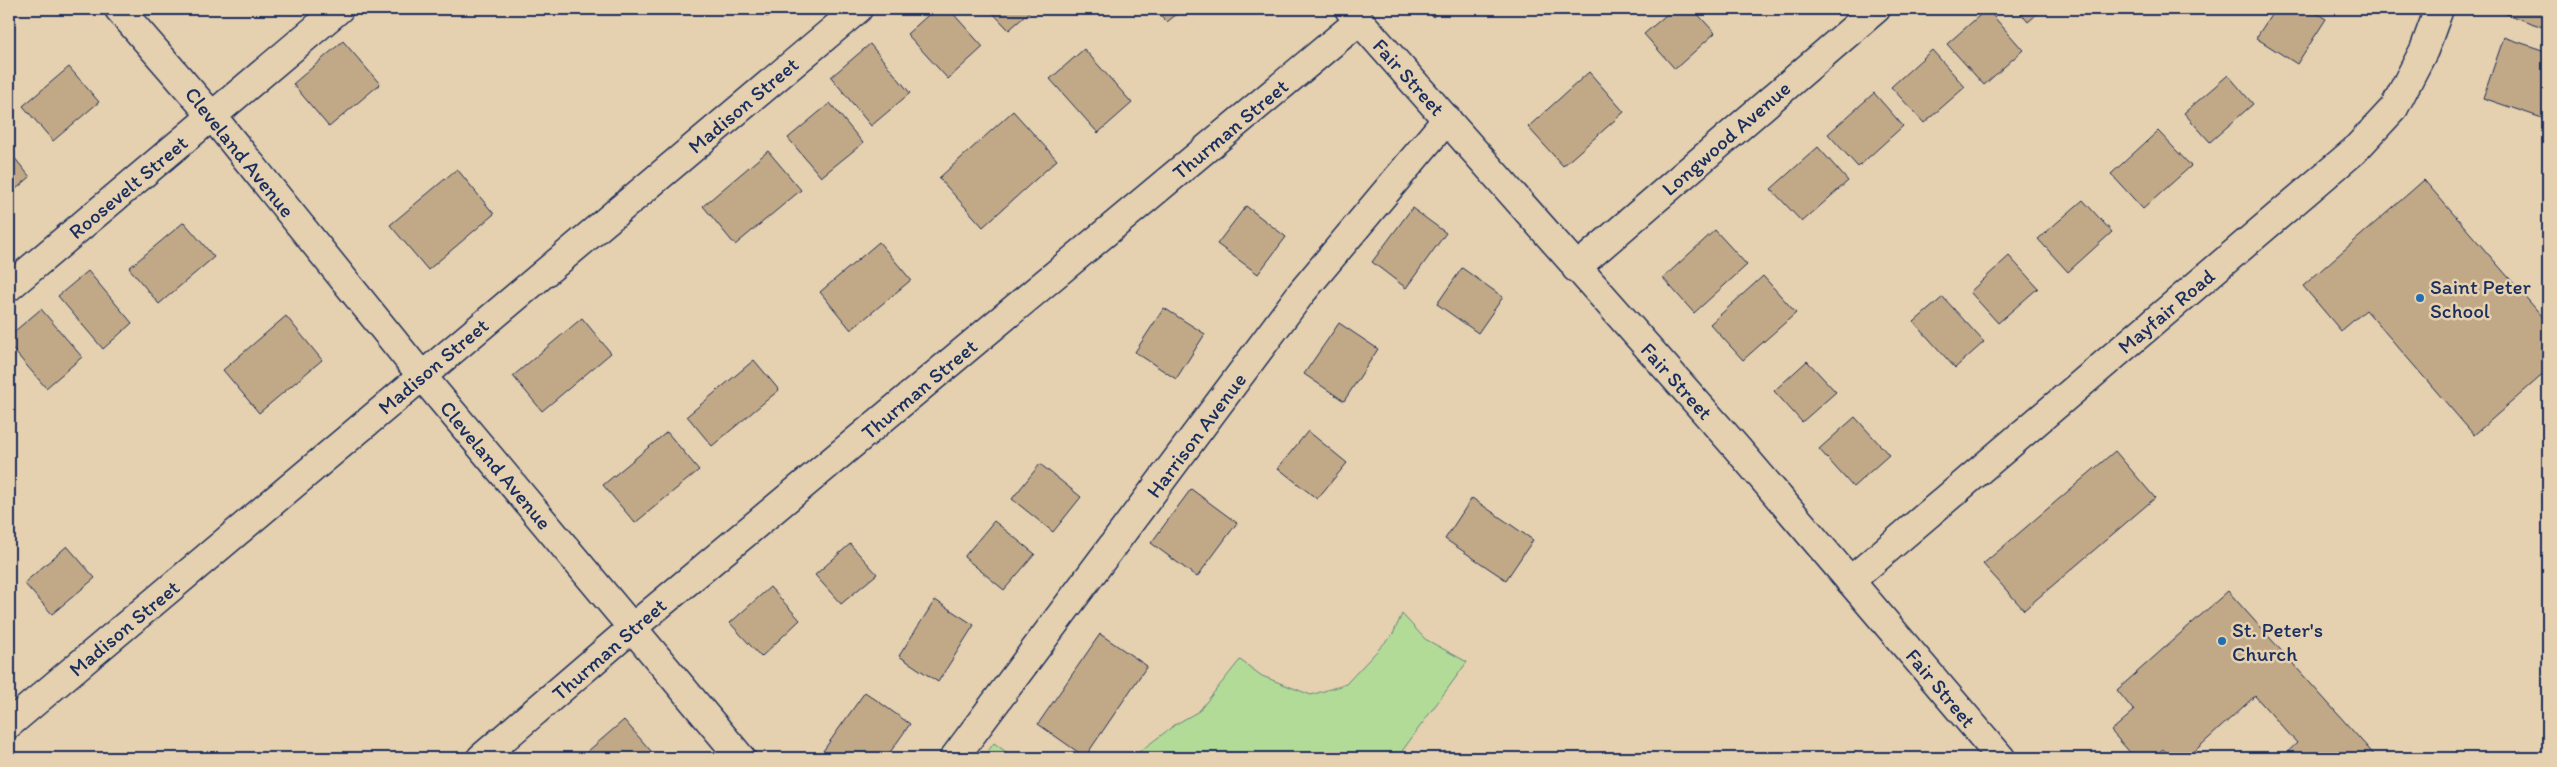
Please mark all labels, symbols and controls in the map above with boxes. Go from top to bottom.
street label: Fair Street [1368,33,1450,121]
street label: Madison Street [683,51,803,158]
street label: Thurman Street [1167,73,1293,185]
street label: Longwood Avenue [1656,75,1796,201]
street label: Cleveland Avenue [180,82,300,222]
street label: Roosevelt Street [63,130,193,244]
street label: Mayfair Road [2112,263,2220,359]
place label: Saint Peter School [2430,274,2532,323]
marker: Saint Peter School [2414,292,2426,304]
street label: Madison Street [373,312,493,419]
street label: Thurman Street [856,333,982,445]
street label: Fair Street [1636,337,1718,425]
street label: Harrison Avenue [1141,367,1251,503]
street label: Cleveland Avenue [435,396,557,534]
street label: Madison Street [64,574,184,681]
street label: Thurman Street [547,593,671,705]
place label: St. Peter's Church [2232,617,2323,666]
marker: St. Peter's Church [2216,635,2228,647]
street label: Fair Street [1901,643,1981,733]

